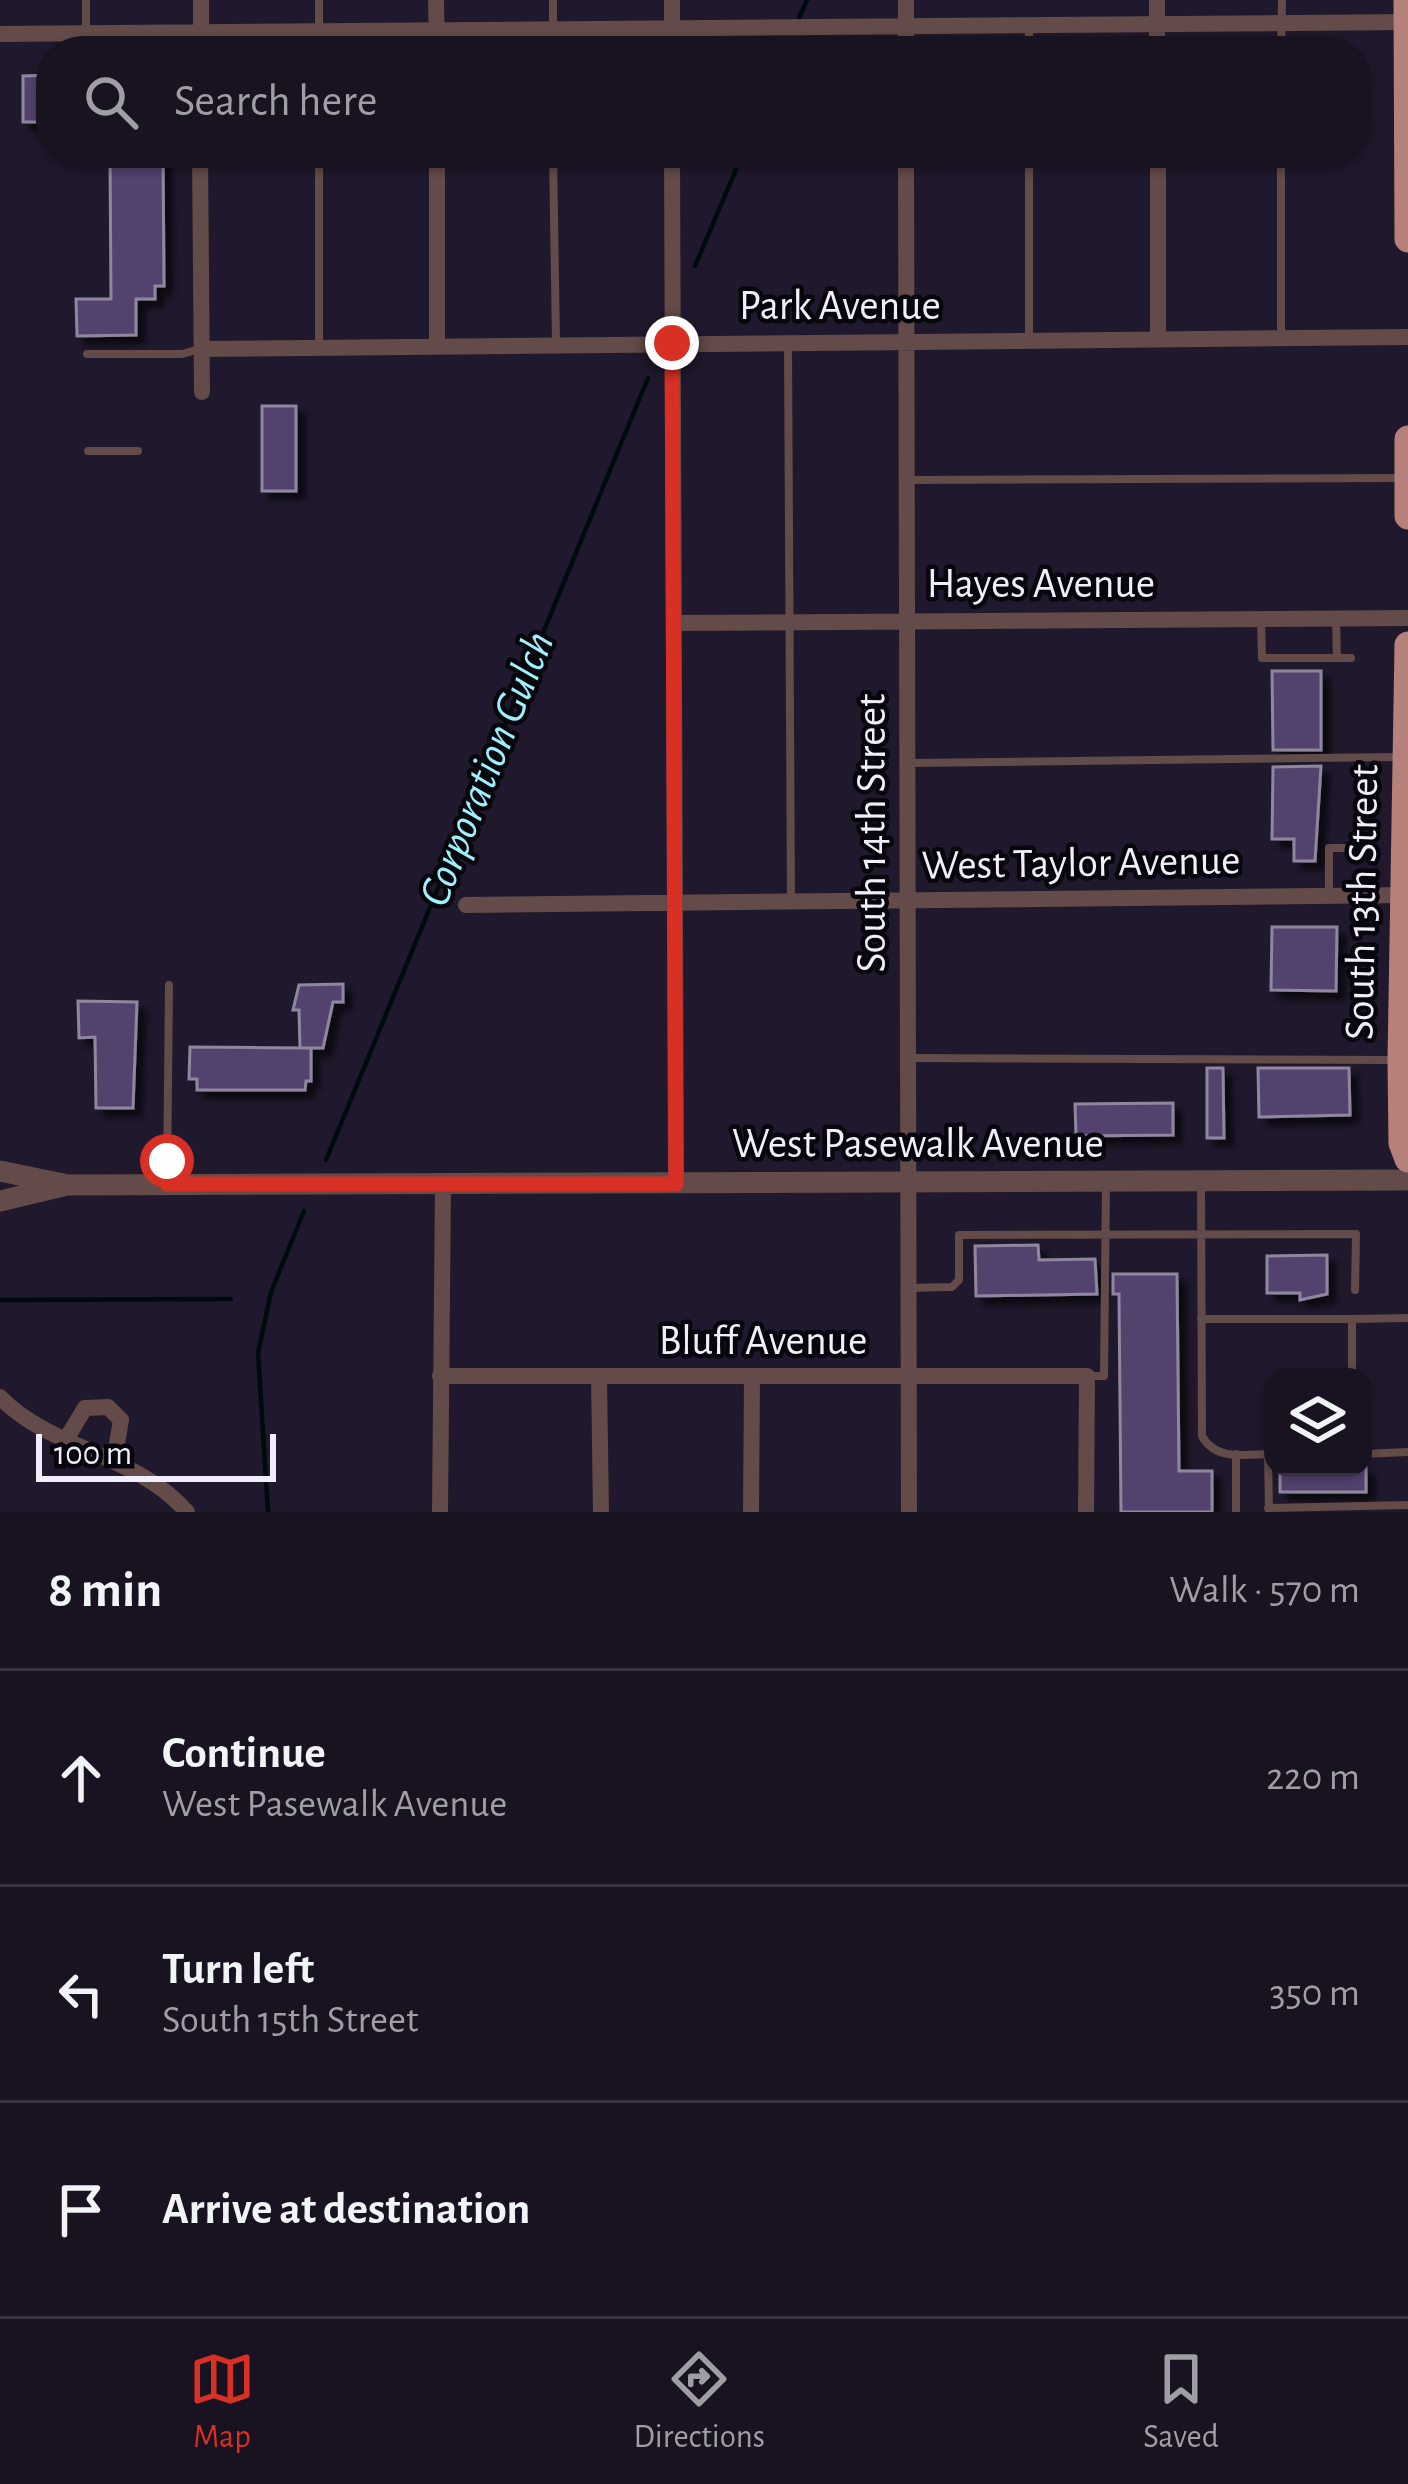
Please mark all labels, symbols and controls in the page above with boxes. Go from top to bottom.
search box [36,36,1372,168]
icon: search [78,69,144,135]
text: Search here [174,79,377,124]
street label: Park Avenue [739,285,941,327]
route end [645,316,699,370]
street label: Hayes Avenue [927,563,1155,605]
water label: Corporation Gulch [412,625,562,913]
street label: South 14th Street [851,694,893,972]
street label: South 13th Street [1339,764,1385,1040]
street label: West Taylor Avenue [921,839,1241,887]
street label: West Pasewalk Avenue [732,1123,1104,1165]
route start [140,1134,194,1188]
street label: Bluff Avenue [659,1320,867,1362]
map controls [1264,1368,1372,1476]
button: layers [1264,1368,1372,1476]
scale bar [36,1428,276,1481]
text: 100 m [54,1438,132,1471]
text: 8 min [48,1565,162,1616]
text: Walk · 570 m [1169,1571,1360,1610]
text: Continue [162,1731,326,1776]
icon: ahead [48,1745,114,1811]
text: 220 m [1266,1758,1360,1797]
text: West Pasewalk Avenue [162,1785,507,1824]
text: Turn left [162,1947,314,1992]
icon: left [48,1961,114,2027]
text: 350 m [1269,1974,1360,2013]
text: South 15th Street [162,2001,419,2040]
icon: arrive [48,2177,114,2243]
text: Arrive at destination [162,2187,530,2232]
tab: Map [189,2346,255,2458]
tab: Directions [633,2346,765,2458]
tab: Saved [1143,2346,1219,2458]

